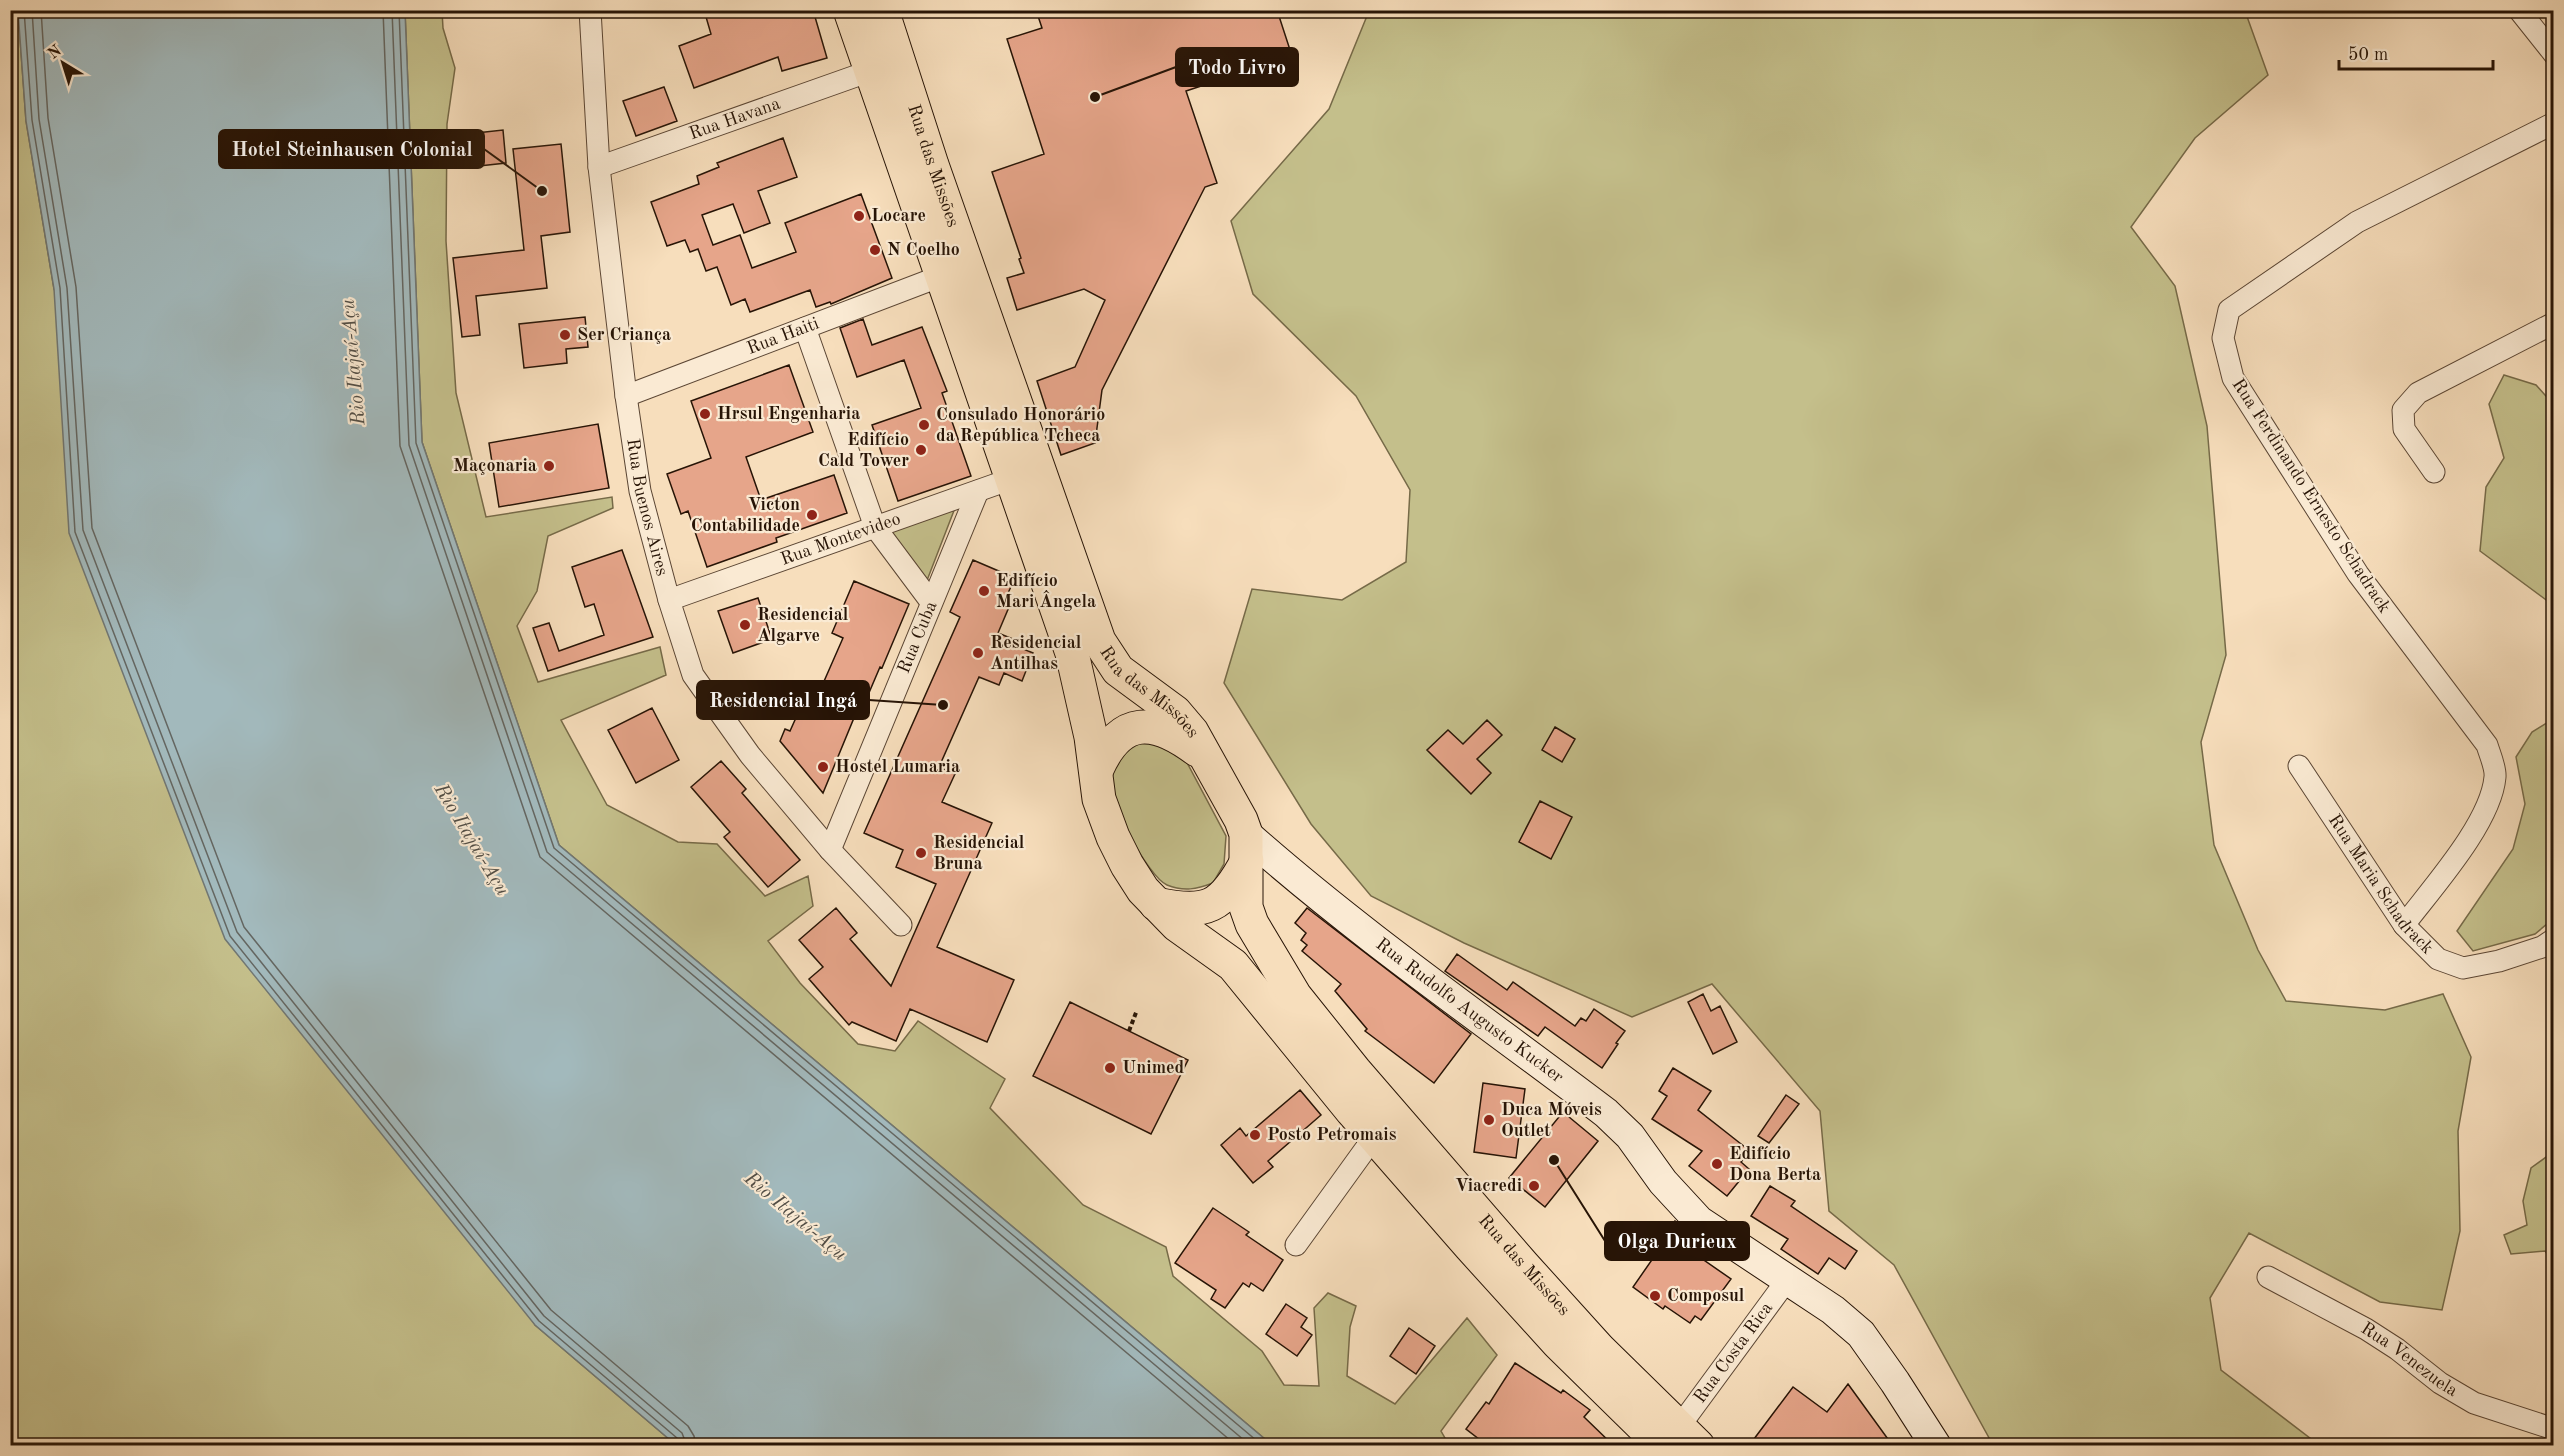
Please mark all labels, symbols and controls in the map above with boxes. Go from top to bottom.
north arrow [33,33,93,93]
scale bar [2339,33,2494,71]
text: N [45,42,65,63]
text: 50 m [2348,46,2388,64]
callout: Todo Livro [1176,48,1298,86]
text: Todo Livro [1188,59,1286,79]
street label: Rua Havana [687,94,783,143]
street label: Rua das Missões [904,102,962,230]
callout: Hotel Steinhausen Colonial [219,130,484,168]
text: Hotel Steinhausen Colonial [231,141,473,161]
place label: Locare [871,207,926,225]
marker: Locare [852,209,866,223]
place label: N Coelho [887,241,960,259]
marker: N Coelho [868,243,882,257]
water label: Rio Itajaí-Açu [339,298,370,427]
street label: Rua Haiti [744,314,822,358]
place label: Ser Criança [577,326,671,344]
marker: Ser Criança [558,328,572,342]
street label: Rua Ferdinando Ernesto Schadrack [2228,376,2394,616]
place label: Hrsul Engenharia [717,405,860,423]
place label: Consulado Honorário da República Tcheca [936,406,1105,445]
marker: Hrsul Engenharia [698,407,712,421]
marker: Consulado Honorário da República Tcheca [917,418,931,432]
place label: Edifício Cald Tower [818,431,909,470]
street label: Rua Buenos Aires [623,437,671,578]
marker: Edifício Cald Tower [914,443,928,457]
place label: Maçonaria [453,457,537,475]
marker: Maçonaria [542,459,556,473]
place label: Victon Contabilidade [691,496,800,535]
marker: Victon Contabilidade [805,508,819,522]
street label: Rua Montevideo [778,510,903,569]
place label: Edifício Mari Ângela [996,572,1096,611]
marker: Edifício Mari Ângela [977,584,991,598]
street label: Rua Cuba [895,599,941,676]
place label: Residencial Algarve [757,606,849,645]
marker: Residencial Algarve [738,618,752,632]
place label: Residencial Antilhas [990,634,1082,673]
street label: Rua das Missões [1096,643,1202,741]
marker: Residencial Antilhas [971,646,985,660]
callout: Residencial Ingá [697,681,869,719]
text: Residencial Ingá [709,692,857,712]
place label: Hostel Lumaria [835,758,960,776]
marker: Hostel Lumaria [816,760,830,774]
water label: Rio Itajaí-Açu [429,780,512,900]
street label: Rua Maria Schadrack [2325,811,2437,958]
place label: Residencial Bruna [933,834,1025,873]
marker: Residencial Bruna [914,846,928,860]
street label: Rua Rudolfo Augusto Kucker [1372,935,1567,1087]
place label: Unimed [1122,1059,1185,1077]
marker: Unimed [1103,1061,1117,1075]
place label: Duca Móveis Outlet [1501,1101,1602,1140]
marker: Duca Móveis Outlet [1482,1113,1496,1127]
place label: Posto Petromais [1267,1126,1397,1144]
marker: Posto Petromais [1248,1128,1262,1142]
place label: Edifício Dona Berta [1729,1145,1821,1184]
marker: Edifício Dona Berta [1710,1157,1724,1171]
water label: Rio Itajaí-Açu [739,1168,850,1265]
place label: Viacredi [1455,1177,1522,1195]
marker: Viacredi [1527,1179,1541,1193]
street label: Rua das Missões [1475,1211,1573,1319]
callout: Olga Durieux [1605,1222,1749,1260]
text: Olga Durieux [1617,1233,1737,1253]
place label: Composul [1667,1287,1745,1305]
marker: Composul [1648,1289,1662,1303]
street label: Rua Costa Rica [1691,1299,1776,1407]
street label: Rua Venezuela [2358,1319,2461,1400]

